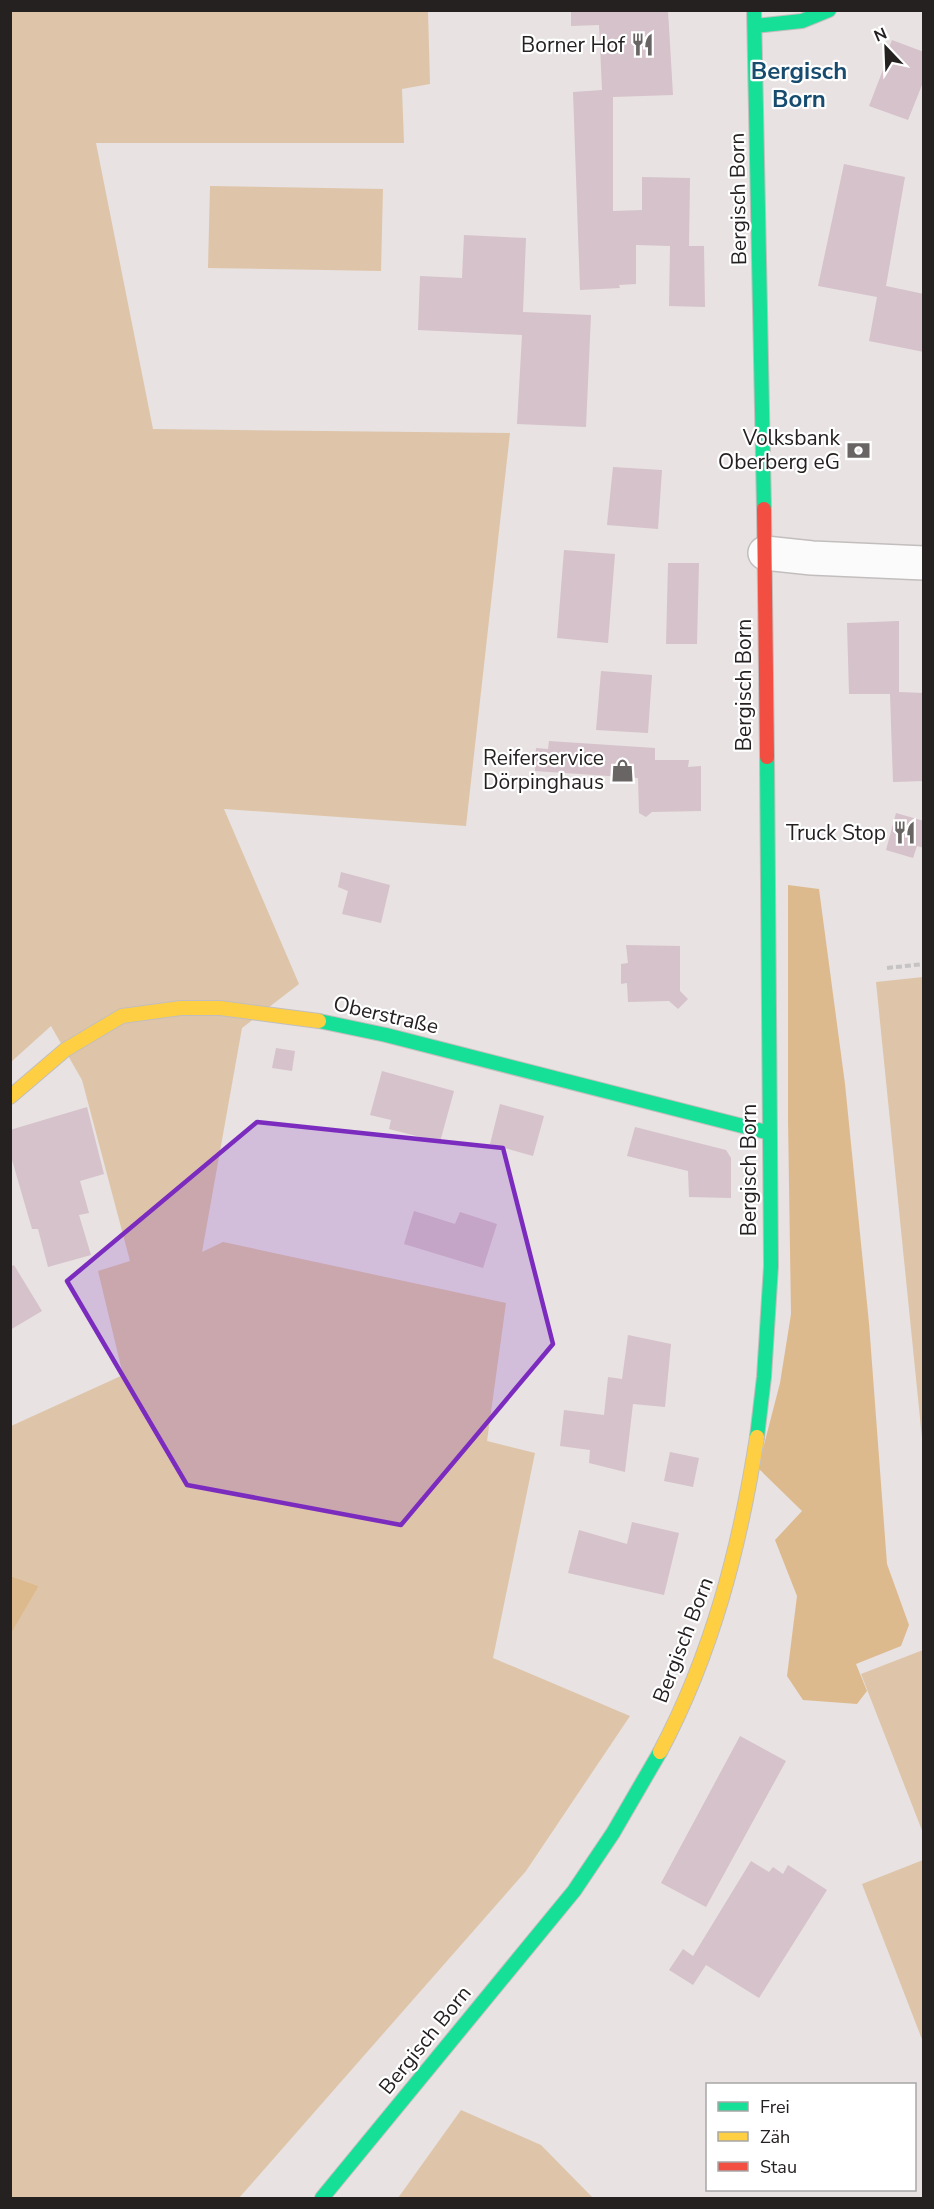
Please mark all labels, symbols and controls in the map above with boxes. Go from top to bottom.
north arrow [856,18,916,78]
text: N [871,23,890,48]
place label: Borner Hof [521,31,626,59]
restaurant icon: Borner Hof [630,32,656,58]
district label: Bergisch Born [751,55,847,115]
street label: Bergisch Born [723,133,753,265]
place label: Volksbank Oberberg eG [718,424,840,476]
bank icon: Volksbank Oberberg eG [845,437,871,463]
street label: Bergisch Born [730,619,758,751]
place label: Reiferservice Dörpinghaus [483,744,604,796]
shop icon: Reiferservice Dörpinghaus [609,757,635,783]
place label: Truck Stop [786,819,886,847]
restaurant icon: Truck Stop [891,820,917,846]
street label: Oberstraße [331,989,441,1041]
street label: Bergisch Born [735,1104,763,1236]
street label: Bergisch Born [646,1573,720,1707]
street label: Bergisch Born [372,1980,478,2100]
legend [706,2083,916,2191]
text: Frei [760,2095,790,2119]
text: Zäh [760,2125,790,2149]
text: Stau [760,2155,797,2179]

